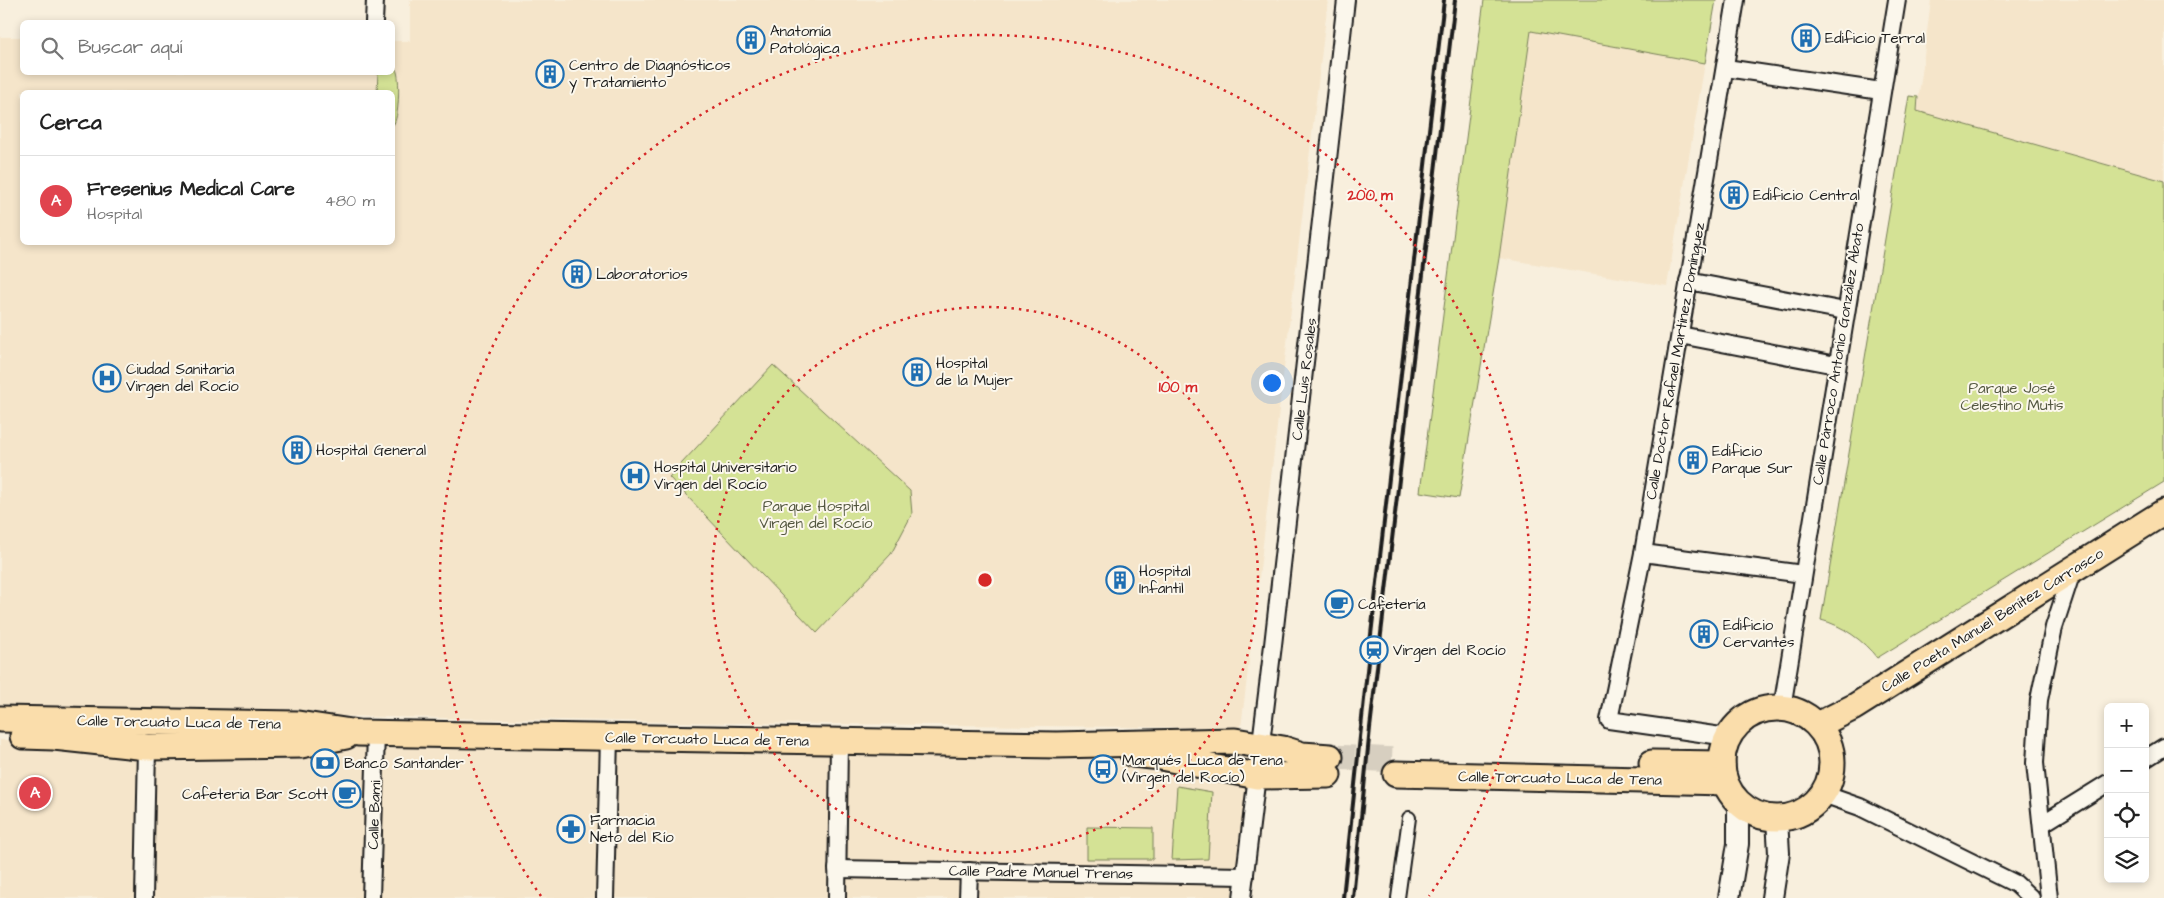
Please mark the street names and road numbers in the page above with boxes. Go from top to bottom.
street label: Calle Doctor Rafael Martínez Domínguez [1641,220,1711,501]
street label: Calle Párroco Antonio González Abato [1807,221,1870,486]
street label: Calle Luis Rosales [1287,316,1322,441]
street label: Calle Poeta Manuel Benítez Carrasco [1877,543,2108,698]
street label: Calle Torcuato Luca de Tena [77,710,281,735]
street label: Calle Torcuato Luca de Tena [605,727,809,752]
street label: Calle Torcuato Luca de Tena [1458,766,1662,791]
street label: Calle Bami [363,779,386,850]
street label: Calle Padre Manuel Trenas [949,860,1134,885]

